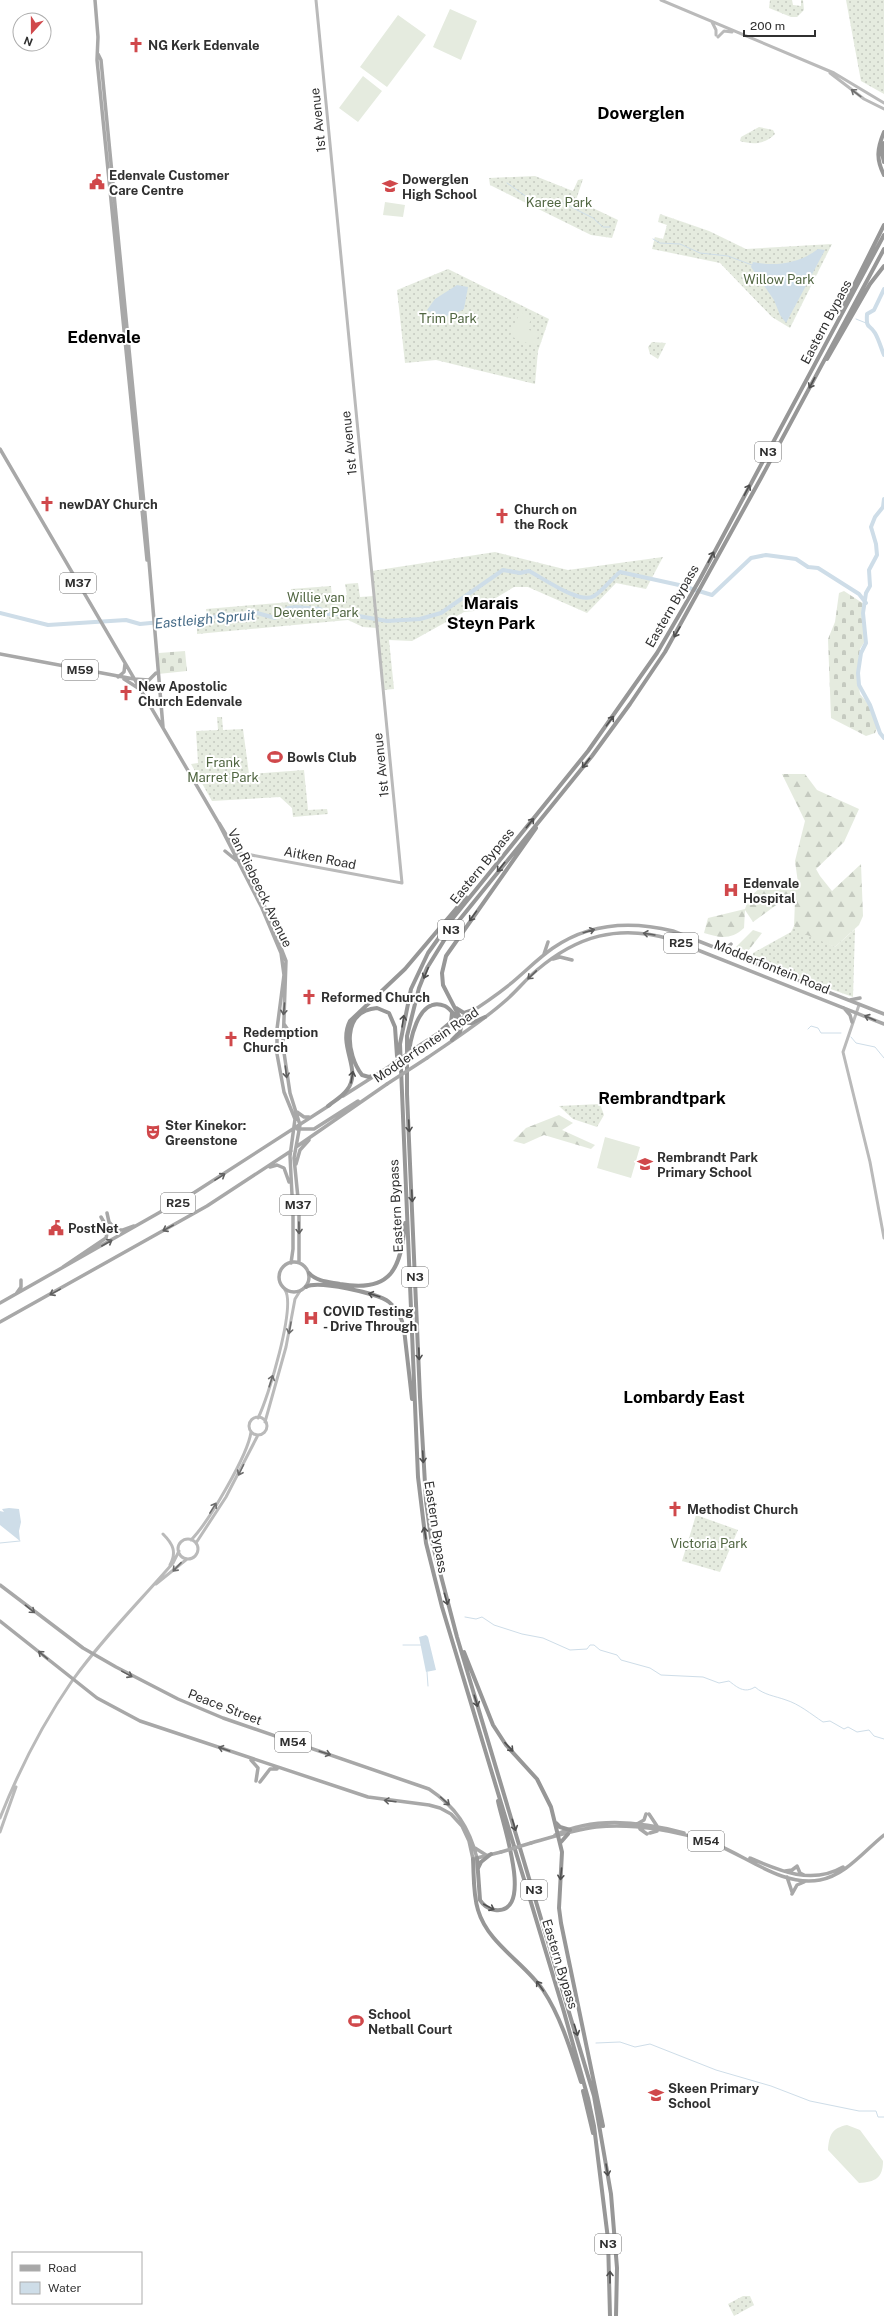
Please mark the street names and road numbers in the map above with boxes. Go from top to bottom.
street label: 1st Avenue [307,87,329,153]
street label: Eastern Bypass [798,277,854,367]
street label: 1st Avenue [338,410,360,476]
road number: N3 [755,442,781,462]
street label: Eastern Bypass [642,562,702,650]
road number: M37 [60,573,96,593]
road number: M59 [62,660,98,680]
street label: 1st Avenue [370,732,392,798]
street label: Eastern Bypass [447,825,517,907]
street label: Van Riebeeck Avenue [225,826,295,950]
street label: Aitken Road [283,844,357,872]
road number: N3 [438,920,464,940]
road number: R25 [664,933,698,953]
street label: Modderfontein Road [712,937,832,997]
street label: Modderfontein Road [371,1004,481,1086]
street label: Eastern Bypass [386,1159,406,1253]
road number: R25 [161,1193,195,1213]
road number: M37 [280,1195,316,1215]
road number: N3 [402,1267,428,1287]
street label: Eastern Bypass [421,1480,451,1574]
street label: Peace Street [186,1686,264,1728]
road number: M54 [275,1732,311,1752]
road number: M54 [688,1831,724,1851]
road number: N3 [521,1880,547,1900]
street label: Eastern Bypass [539,1917,581,2011]
road number: N3 [595,2234,621,2254]

